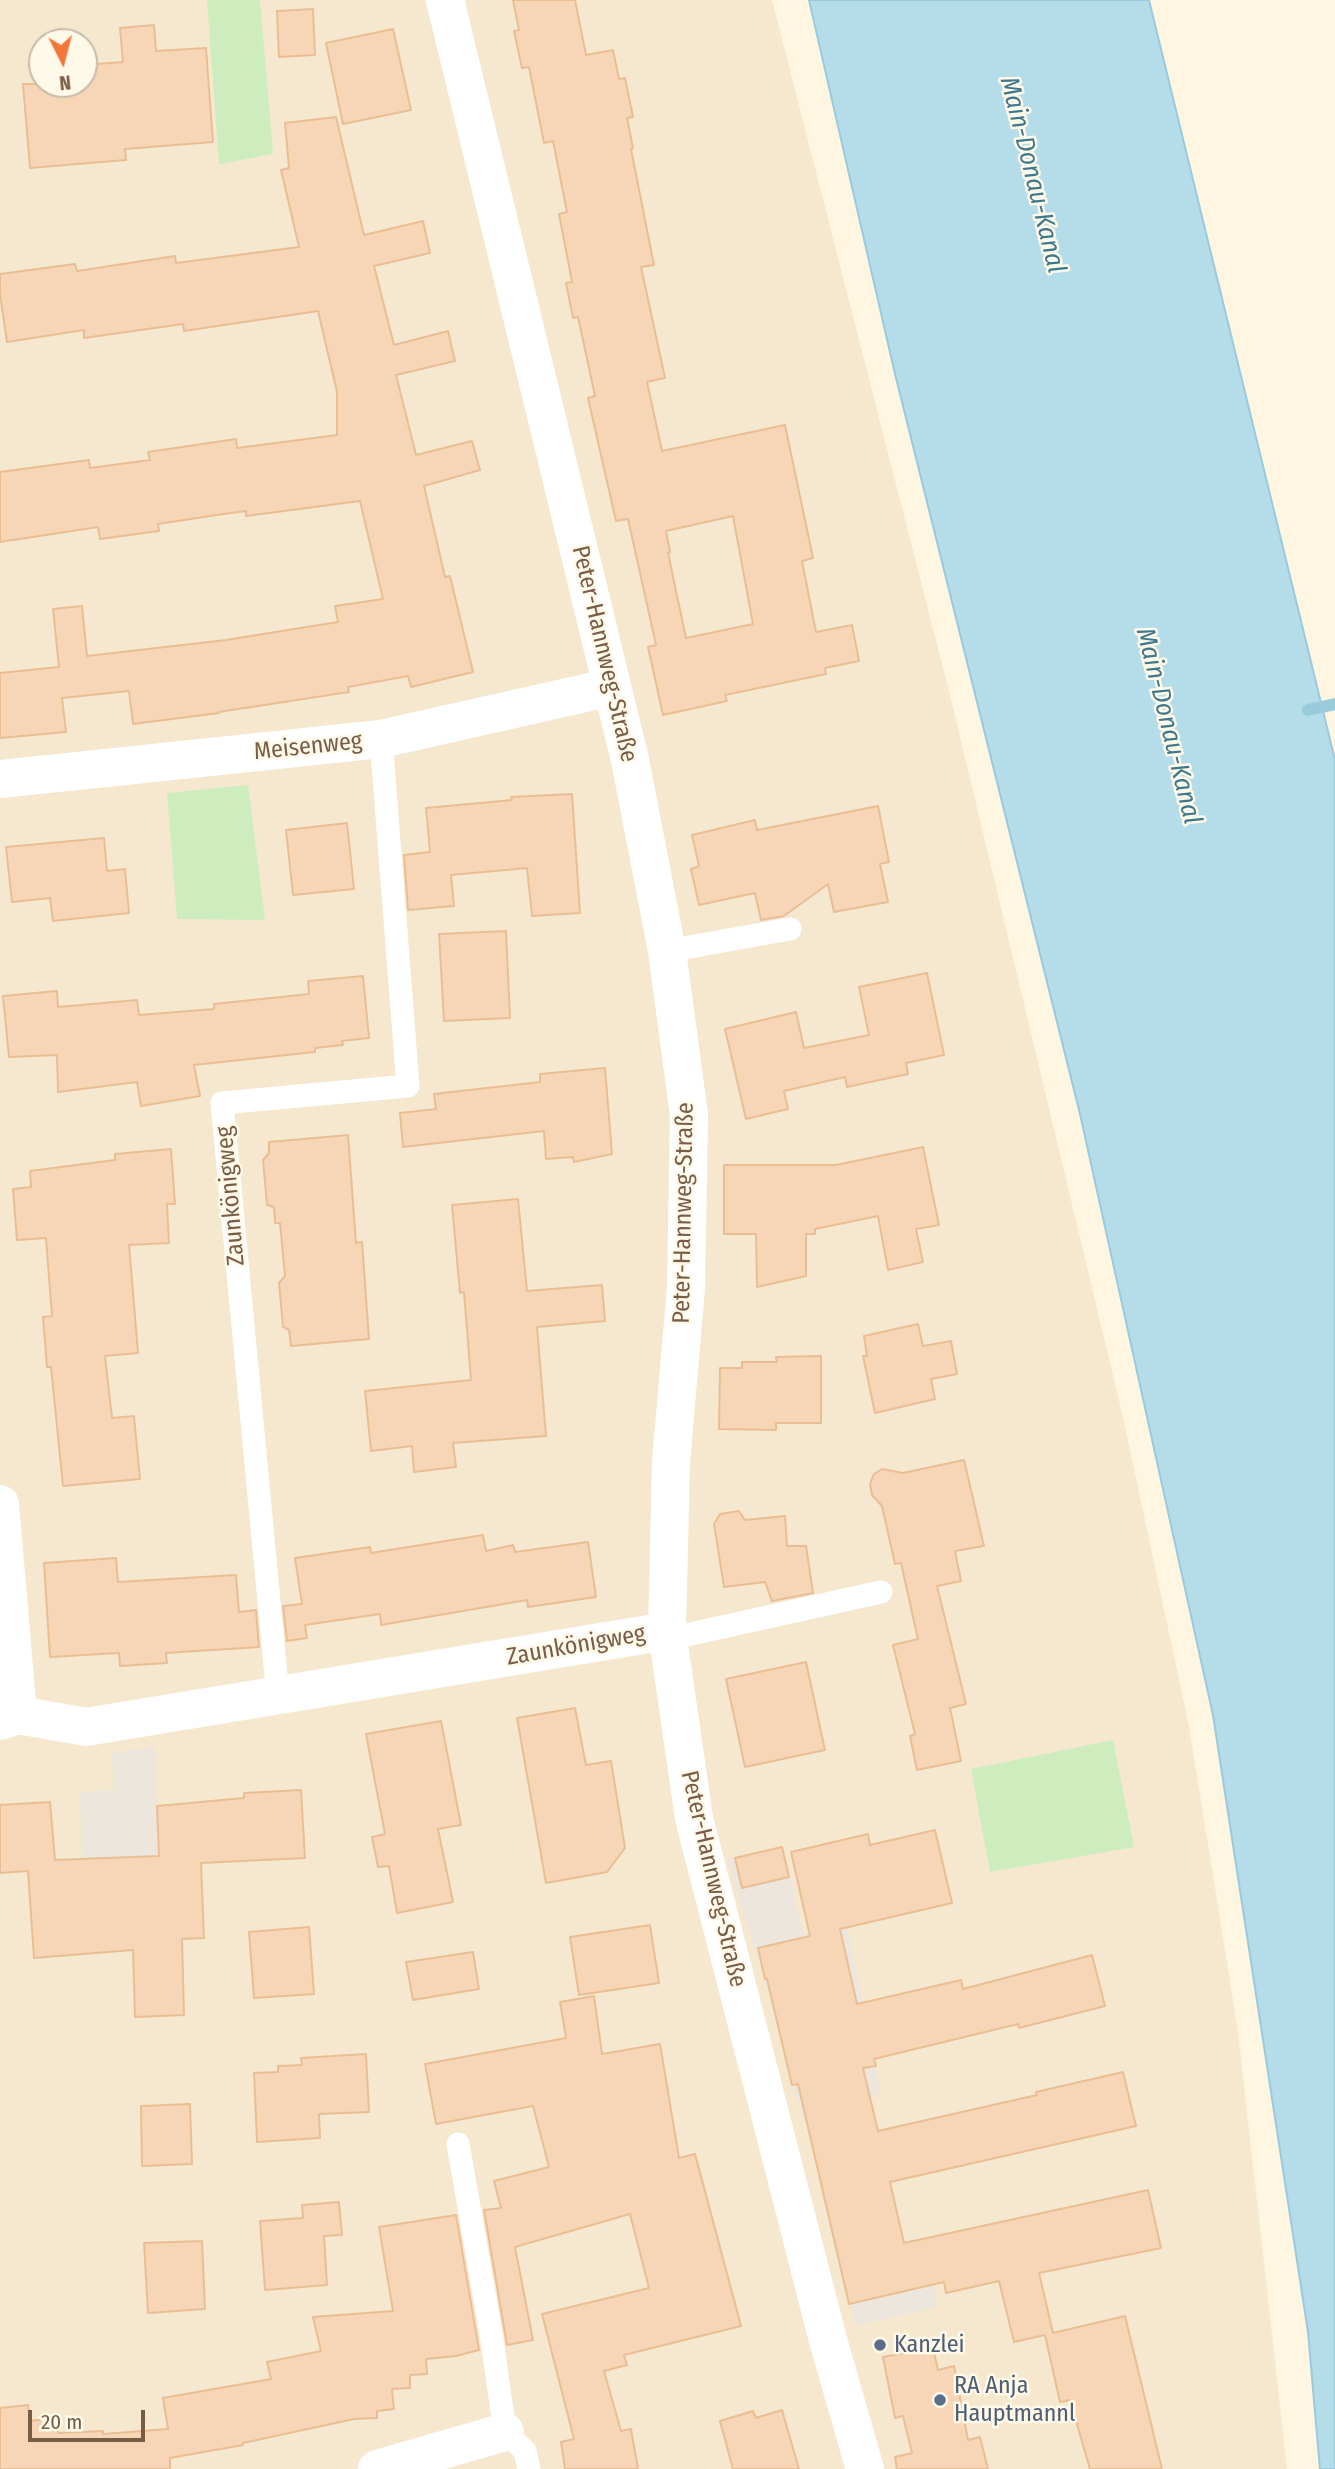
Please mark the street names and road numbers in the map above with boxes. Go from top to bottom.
street label: Peter-Hannweg-Straße [565,543,643,765]
street label: Meisenweg [253,727,363,767]
street label: Peter-Hannweg-Straße [668,1102,700,1324]
street label: Zaunkönigweg [211,1125,251,1267]
street label: Zaunkönigweg [504,1620,648,1672]
street label: Peter-Hannweg-Straße [674,1768,752,1990]

